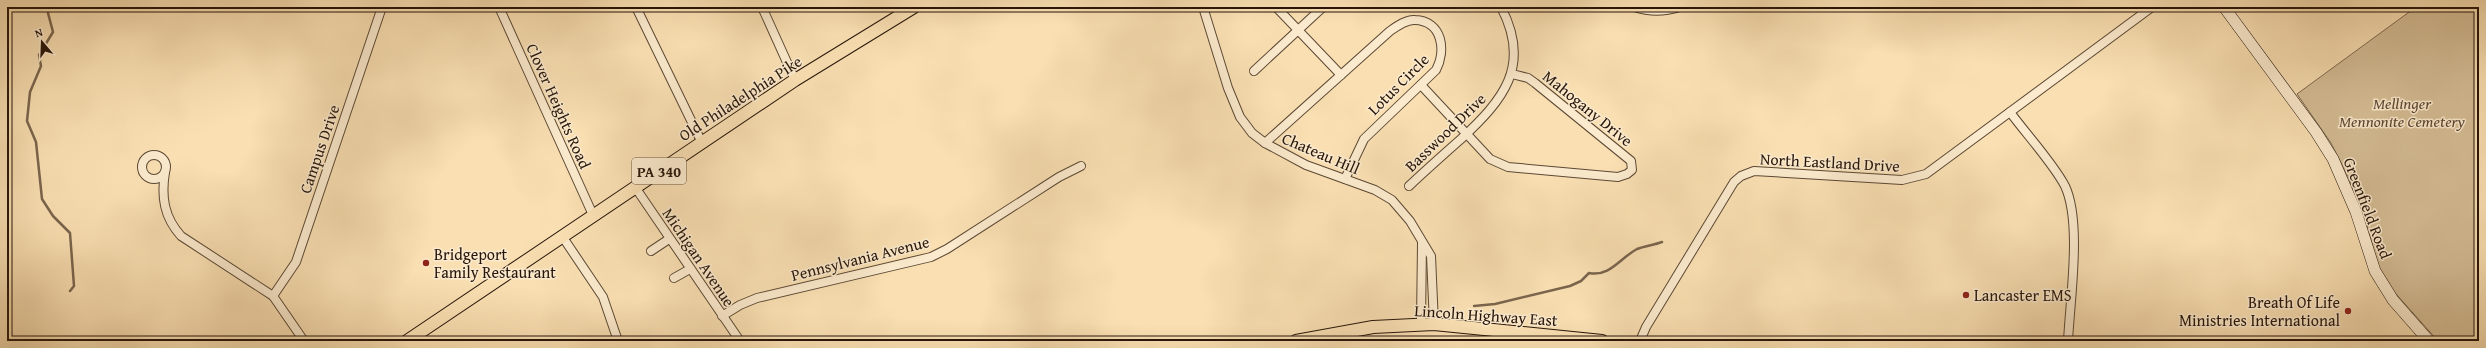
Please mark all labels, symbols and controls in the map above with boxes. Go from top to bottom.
north arrow [22,22,62,62]
text: N [33,24,45,41]
street label: Clover Heights Road [521,40,598,173]
street label: Lotus Circle [1362,48,1434,120]
street label: Old Philadelphia Pike [674,49,806,147]
street label: Mahogany Drive [1538,64,1638,152]
street label: Basswood Drive [1399,87,1491,177]
park label: Mellinger Mennonite Cemetery [2339,91,2466,133]
street label: Campus Drive [293,101,345,197]
street label: Chateau Hill [1278,126,1364,180]
street label: North Eastland Drive [1759,146,1901,178]
street label: Greenfield Road [2338,154,2399,263]
road number: PA 340 [632,158,686,184]
street label: Michigan Avenue [657,203,741,311]
street label: Pennsylvania Avenue [788,229,932,287]
place label: Bridgeport Family Restaurant [434,242,556,284]
marker: Bridgeport Family Restaurant [421,258,431,268]
place label: Lancaster EMS [1974,283,2072,307]
marker: Lancaster EMS [1961,290,1971,300]
place label: Breath Of Life Ministries International [2179,290,2341,332]
street label: Lincoln Highway East [1414,298,1559,332]
marker: Breath Of Life Ministries International [2343,306,2353,316]

